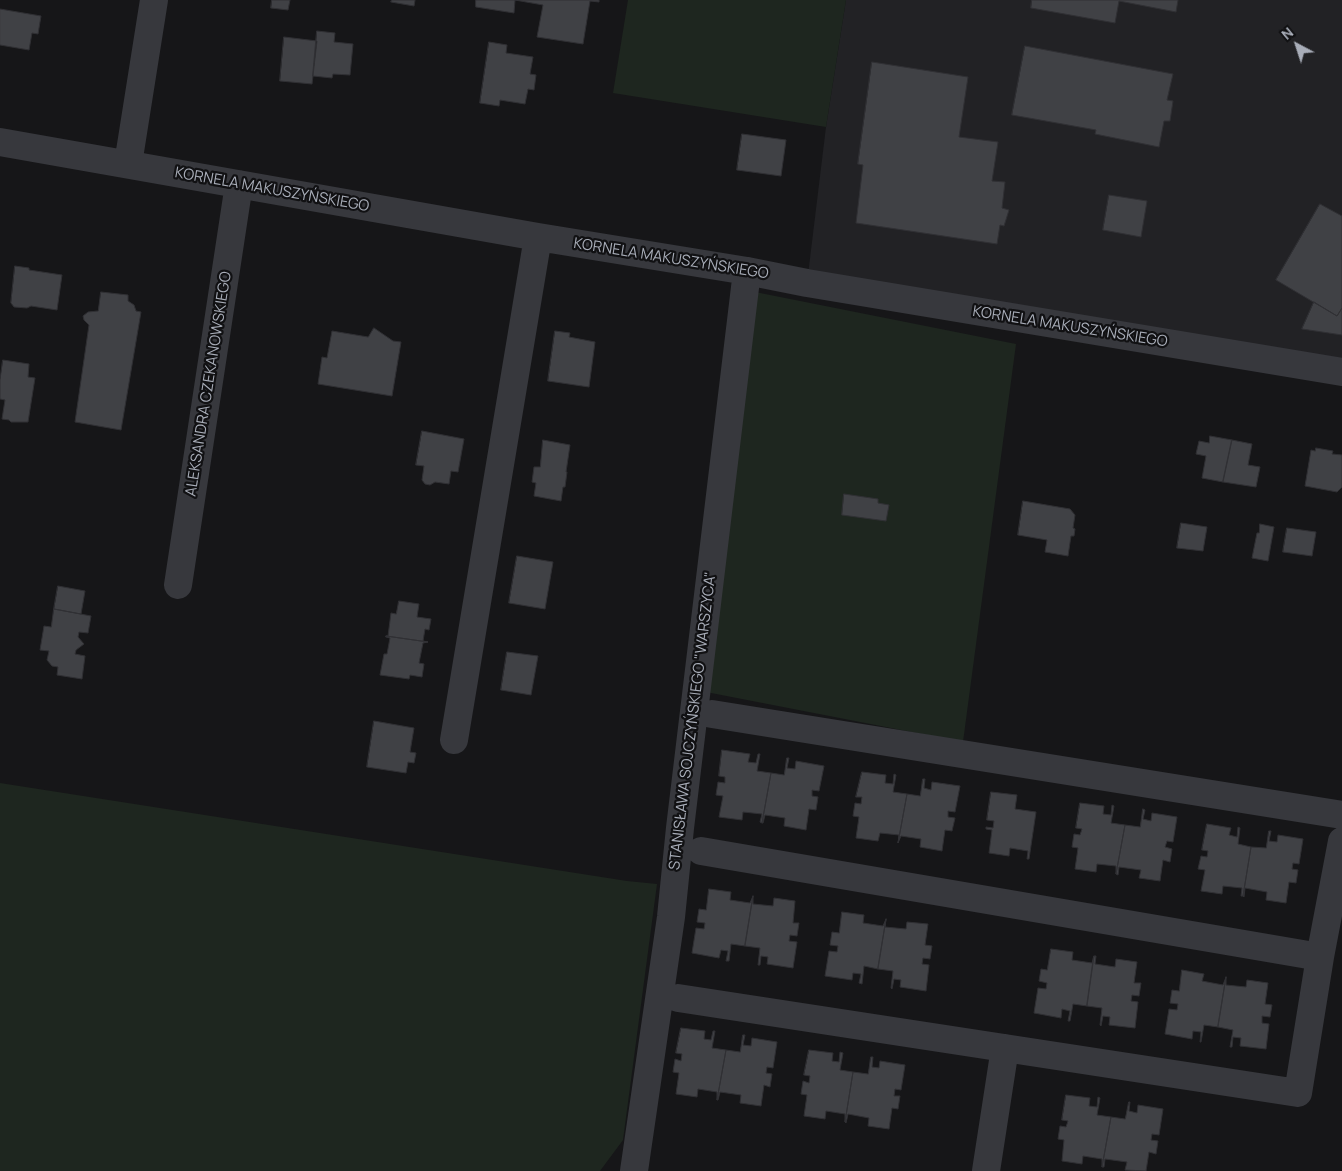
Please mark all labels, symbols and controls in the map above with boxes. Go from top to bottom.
north arrow [1272,20,1322,70]
text: N [1277,23,1297,44]
street label: KORNELA MAKUSZYŃSKIEGO [173,164,371,216]
street label: KORNELA MAKUSZYŃSKIEGO [572,235,770,283]
street label: ALEKSANDRA CZEKANOWSKIEGO [182,270,236,498]
street label: KORNELA MAKUSZYŃSKIEGO [971,303,1169,351]
street label: STANISŁAWA SOJCZYŃSKIEGO "WARSZYCA" [666,571,720,871]

